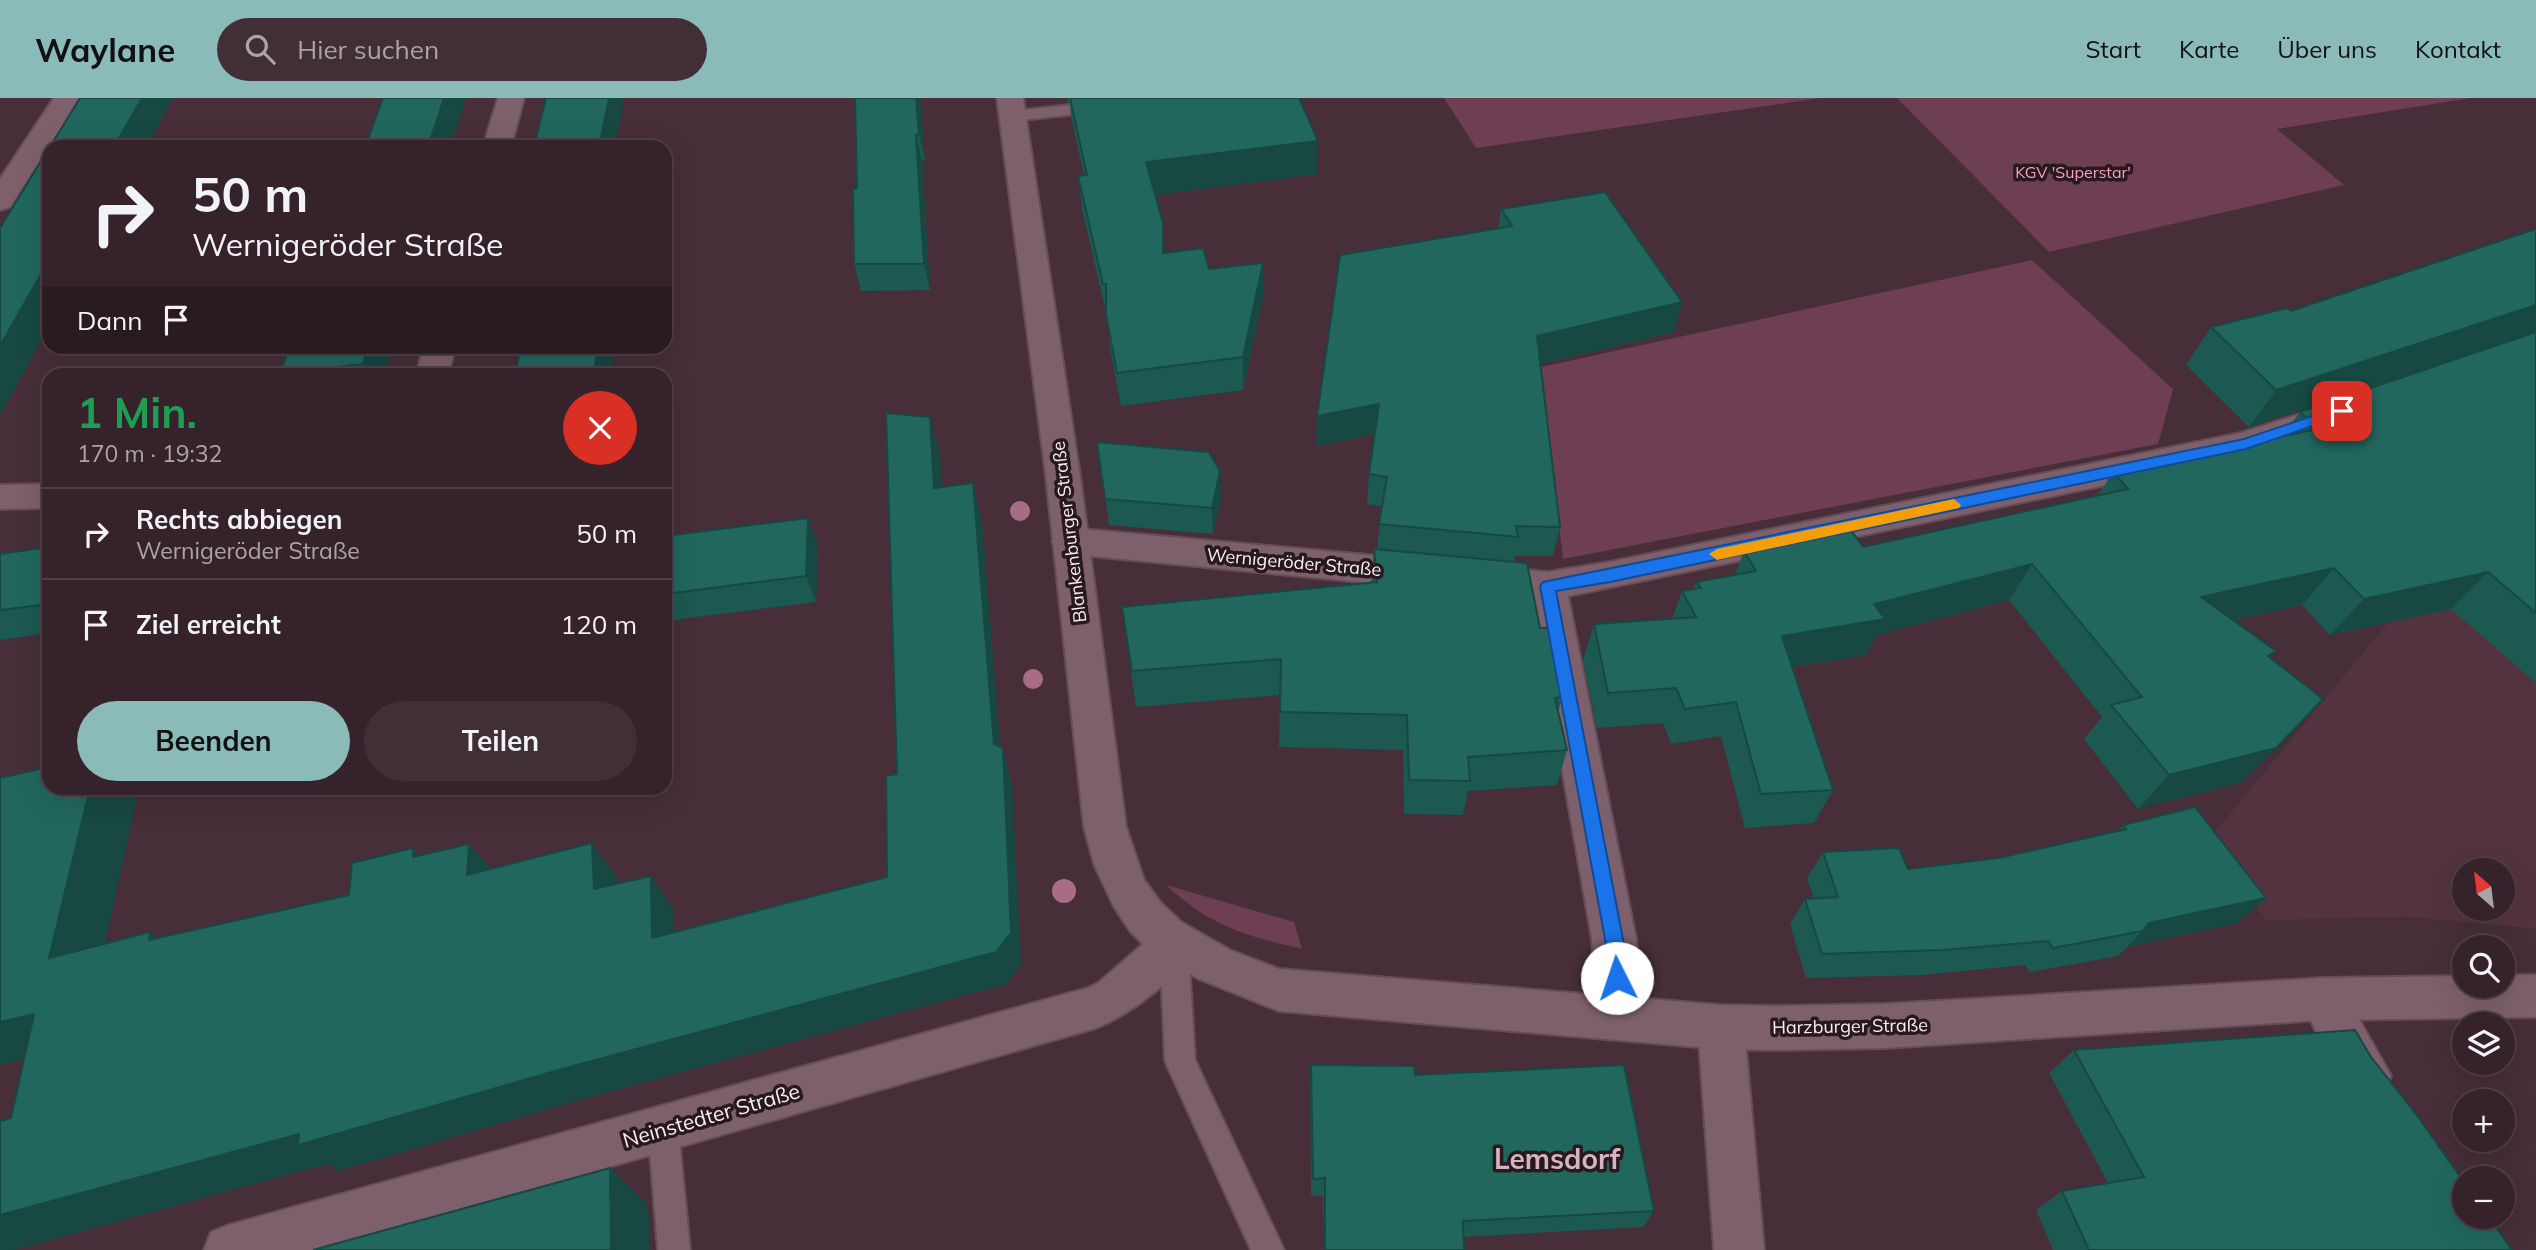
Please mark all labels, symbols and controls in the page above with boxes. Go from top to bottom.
search box [217,18,707,81]
text: Waylane [35,29,175,70]
icon: search [241,30,279,68]
text: Hier suchen [297,33,439,66]
text: Start [2085,34,2141,64]
text: Karte [2179,34,2239,64]
text: Über uns [2277,34,2377,64]
text: Kontakt [2415,34,2501,64]
park label: KGV 'Superstar' [2015,162,2131,182]
text: 50 m [192,163,308,224]
icon: right [77,168,168,259]
text: Wernigeröder Straße [192,224,504,264]
icon: arrive [157,301,195,339]
text: Dann [77,304,143,337]
pin [2312,381,2372,441]
text: 1 Min. [77,386,197,439]
button: close [563,391,637,465]
icon: arrive [2323,392,2361,430]
text: 170 m · 19:32 [77,439,222,468]
street label: Blankenburger Straße [1046,440,1092,624]
text: Rechts abbiegen [136,503,342,536]
icon: right [77,515,115,553]
text: 50 m [576,517,637,550]
text: Wernigeröder Straße [136,536,360,565]
street label: Wernigeröder Straße [1206,543,1382,581]
icon: arrive [77,606,115,644]
text: Ziel erreicht [136,608,281,641]
text: 120 m [561,608,637,641]
button: Beenden [77,701,350,781]
button: Teilen [364,701,637,781]
north arrow [2452,858,2515,920]
map controls [2452,858,2515,1229]
button: search [2452,935,2515,998]
position arrow [1580,941,1654,1015]
button: layers [2452,1012,2515,1075]
street label: Harzburger Straße [1772,1013,1928,1039]
street label: Neinstedter Straße [619,1077,803,1153]
button: + [2452,1089,2515,1152]
district label: Lemsdorf [1494,1141,1621,1176]
button: − [2452,1166,2515,1229]

